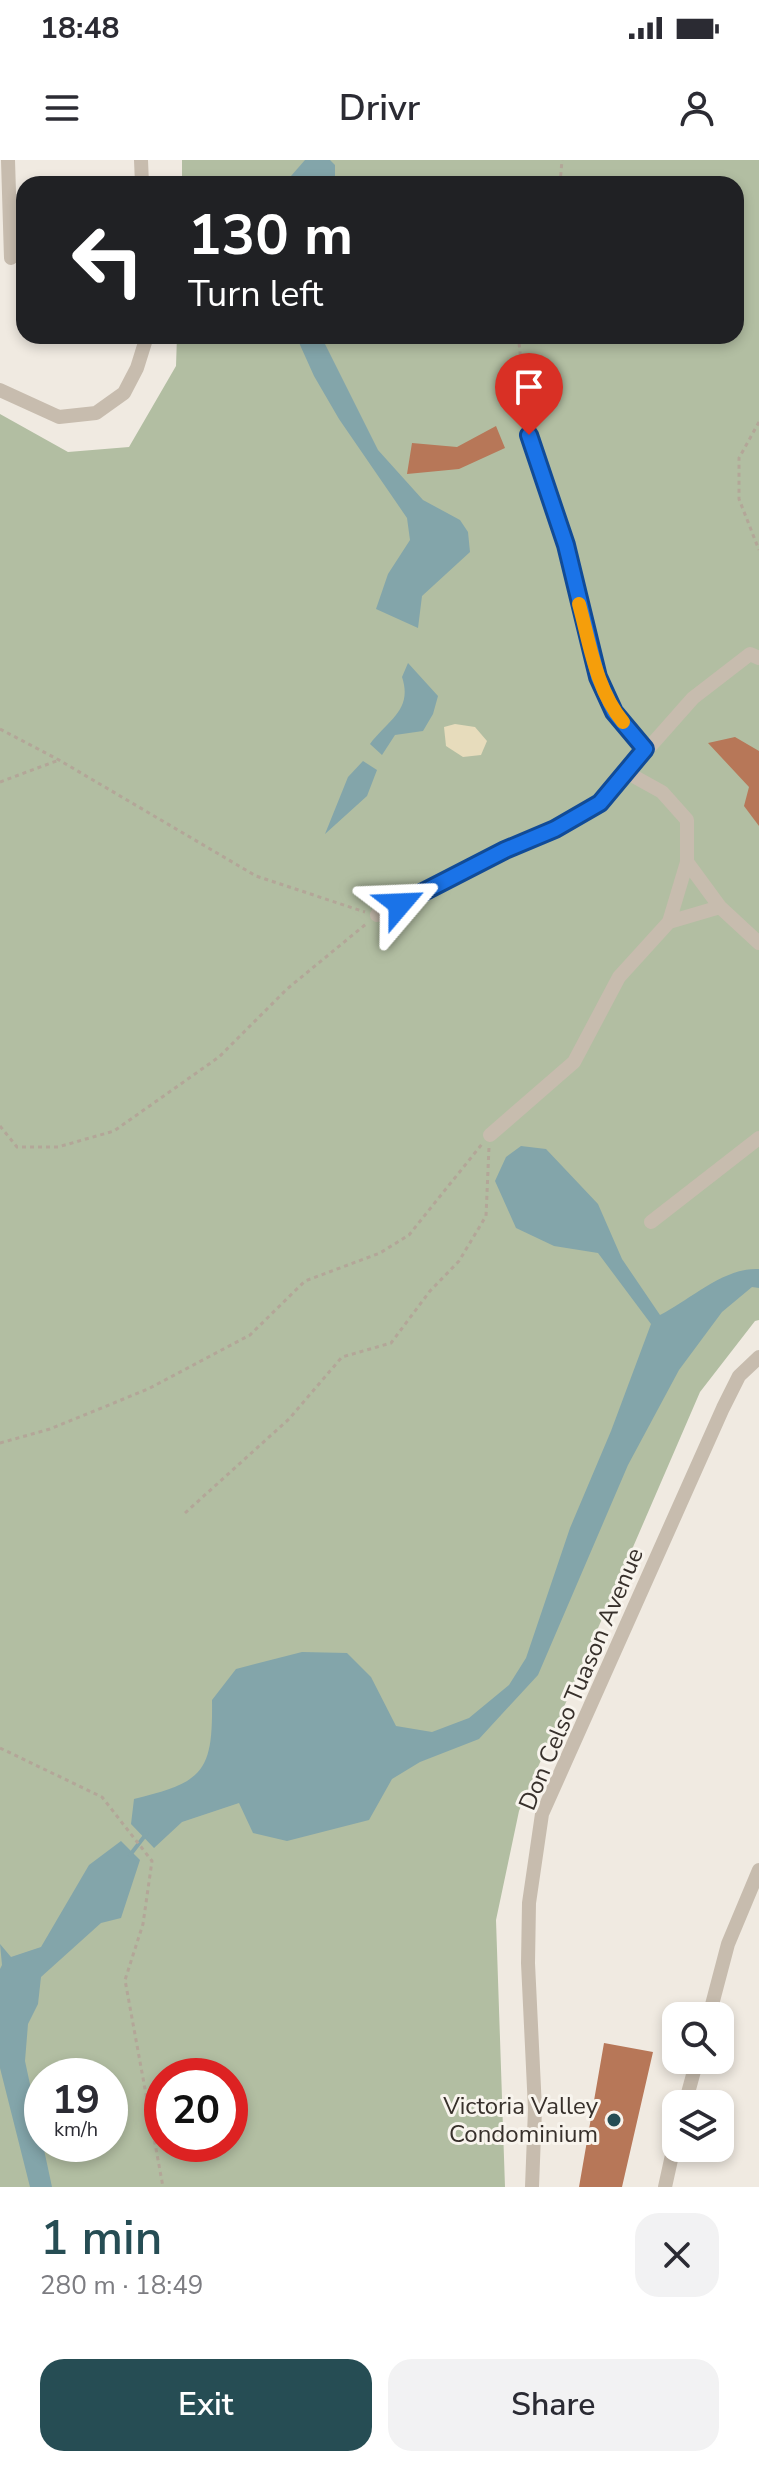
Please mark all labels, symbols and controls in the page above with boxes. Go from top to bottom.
text: 18:48 [40,8,119,49]
text: Drivr [339,84,420,133]
icon: menu [40,86,84,130]
icon: person [675,86,719,130]
text: 130 m [188,197,353,274]
icon: left [56,208,160,312]
text: Turn left [188,270,323,319]
pin [495,353,563,435]
icon: arrive [507,365,551,409]
position arrow [358,862,442,946]
street label: Don Celso Tuason Avenue [511,1543,651,1815]
map controls [662,2002,734,2162]
button: search [662,2002,734,2074]
speed limit sign: 20 [144,2058,248,2162]
text: 19 [52,2073,100,2127]
place label: Victoria Valley Condominium [442,2090,599,2150]
button: layers [662,2090,734,2162]
marker: Victoria Valley Condominium [605,2111,623,2129]
text: km/h [54,2116,98,2143]
text: 1 min [40,2205,162,2271]
button: close [635,2213,719,2297]
text: 280 m · 18:49 [40,2268,203,2303]
button: Exit [40,2359,372,2451]
button: Share [388,2359,719,2451]

